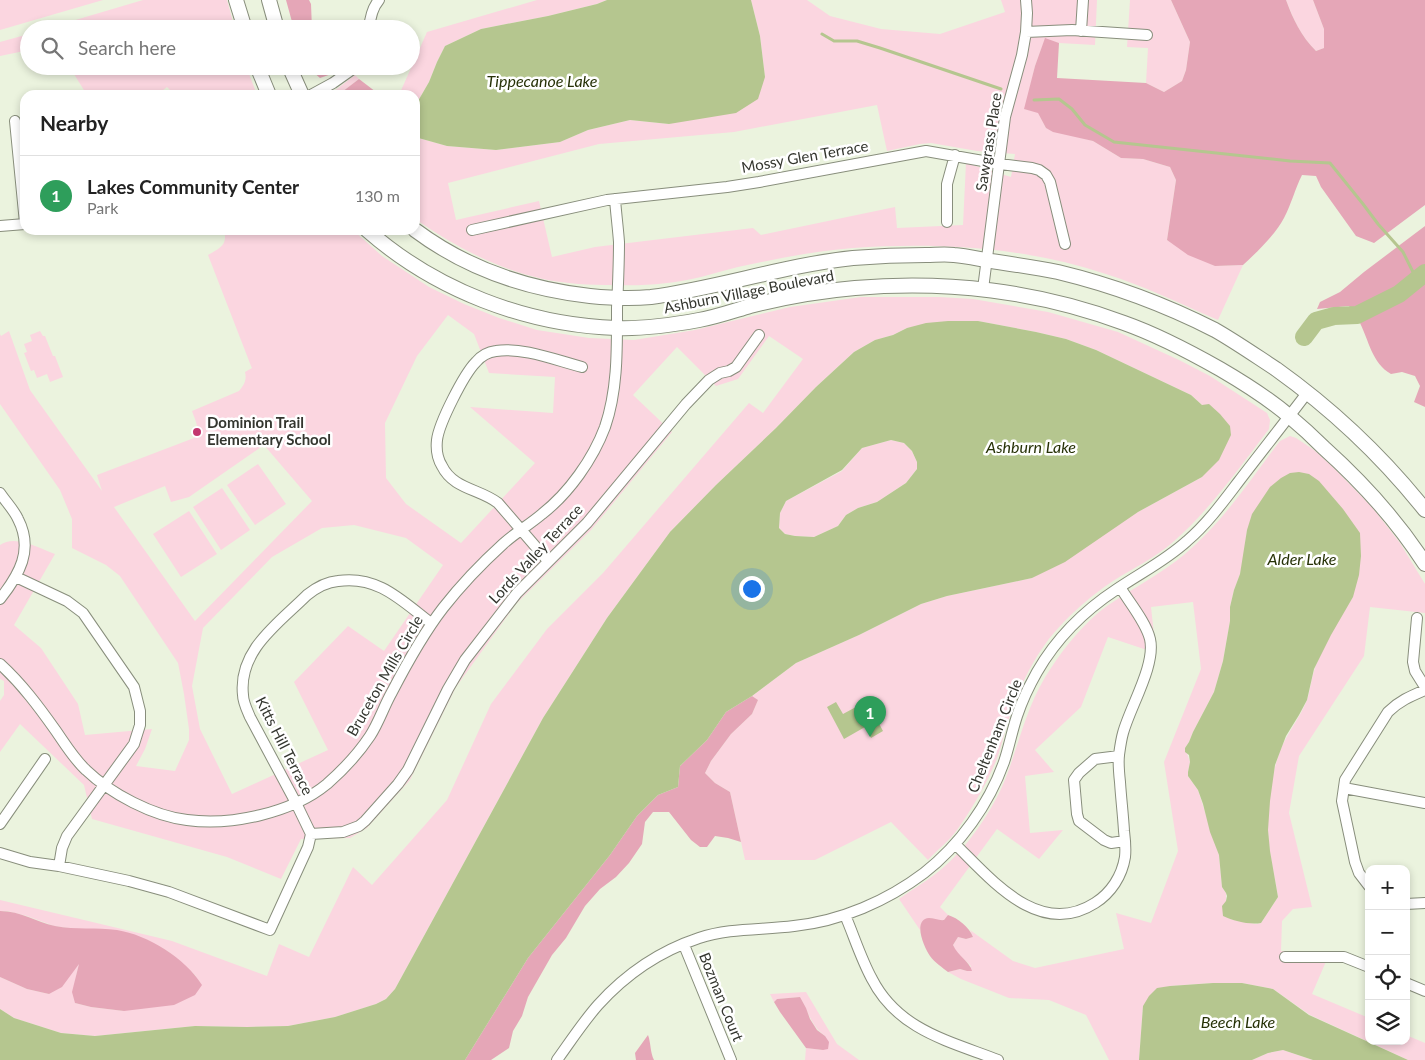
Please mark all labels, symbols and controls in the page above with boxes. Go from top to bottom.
search box [20,20,420,75]
icon: search [38,34,66,62]
text: Search here [78,36,176,59]
water label: Tippecanoe Lake [487,71,598,90]
street label: Sawgrass Place [971,91,1005,192]
text: Nearby [40,110,108,135]
street label: Mossy Glen Terrace [740,136,870,176]
text: Lakes Community Center [87,175,299,198]
text: 1 [51,186,61,205]
text: 130 m [355,186,400,205]
text: Park [87,198,118,217]
street label: Ashburn Village Boulevard [662,266,835,316]
place label: Dominion Trail Elementary School [207,413,331,448]
marker: Dominion Trail Elementary School [191,426,203,438]
water label: Ashburn Lake [985,437,1076,456]
street label: Lords Valley Terrace [485,500,586,607]
water label: Alder Lake [1266,549,1337,568]
your location [739,576,765,602]
street label: Bruceton Mills Circle [342,612,426,739]
street label: Cheltenham Circle [963,676,1025,795]
street label: Kitts Hill Terrace [252,693,317,798]
pin: 1 [854,696,886,737]
map controls [1365,865,1410,1045]
button: + [1365,865,1410,910]
button: − [1365,910,1410,955]
street label: Bozman Court [696,950,748,1044]
button: locate [1365,955,1410,1000]
button: layers [1365,1000,1410,1045]
water label: Beech Lake [1201,1012,1276,1031]

